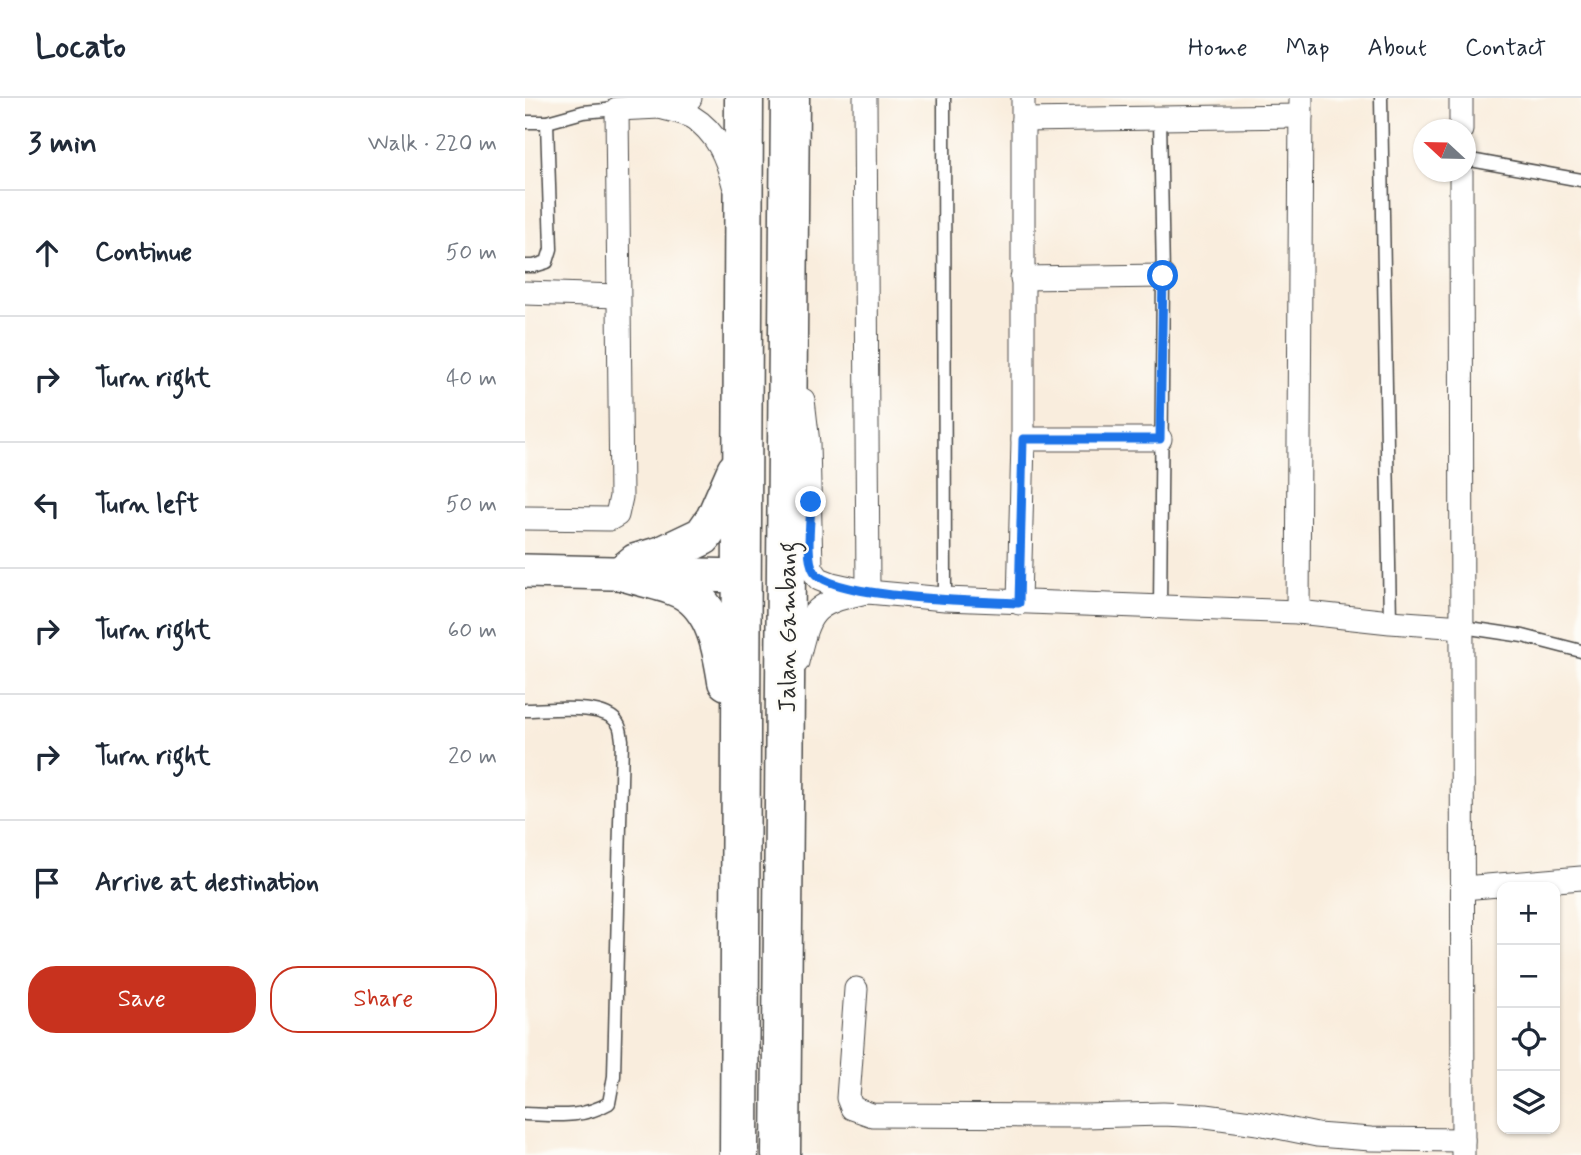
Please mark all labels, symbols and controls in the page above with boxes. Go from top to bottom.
text: Locato [35,26,126,70]
text: Home [1188,33,1248,64]
text: Map [1286,33,1330,64]
text: About [1368,33,1427,64]
text: Contact [1465,33,1546,64]
north arrow [1413,119,1476,182]
text: 3 min [28,124,97,163]
text: Walk · 220 m [368,129,497,159]
icon: ahead [28,234,66,272]
text: Continue [95,236,192,270]
text: 50 m [446,238,497,268]
route start [1147,260,1178,291]
icon: right [28,360,66,398]
text: Turn right [95,362,211,396]
text: 40 m [446,364,497,394]
icon: left [28,486,66,524]
route end [795,486,826,517]
text: Turn left [95,488,199,522]
text: 50 m [446,490,497,520]
street label: Jalan Gambang [773,542,807,712]
icon: right [28,612,66,650]
text: Turn right [95,614,211,648]
text: 60 m [448,616,497,646]
icon: right [28,738,66,776]
text: Turn right [95,740,211,774]
text: 20 m [448,742,497,772]
icon: arrive [28,864,66,902]
text: Arrive at destination [95,866,319,900]
map controls [1497,882,1560,1134]
button: + [1497,882,1560,945]
button: − [1497,945,1560,1008]
button: Save [28,966,256,1033]
button: Share [270,966,497,1033]
button: locate [1497,1008,1560,1071]
button: layers [1497,1071,1560,1134]

